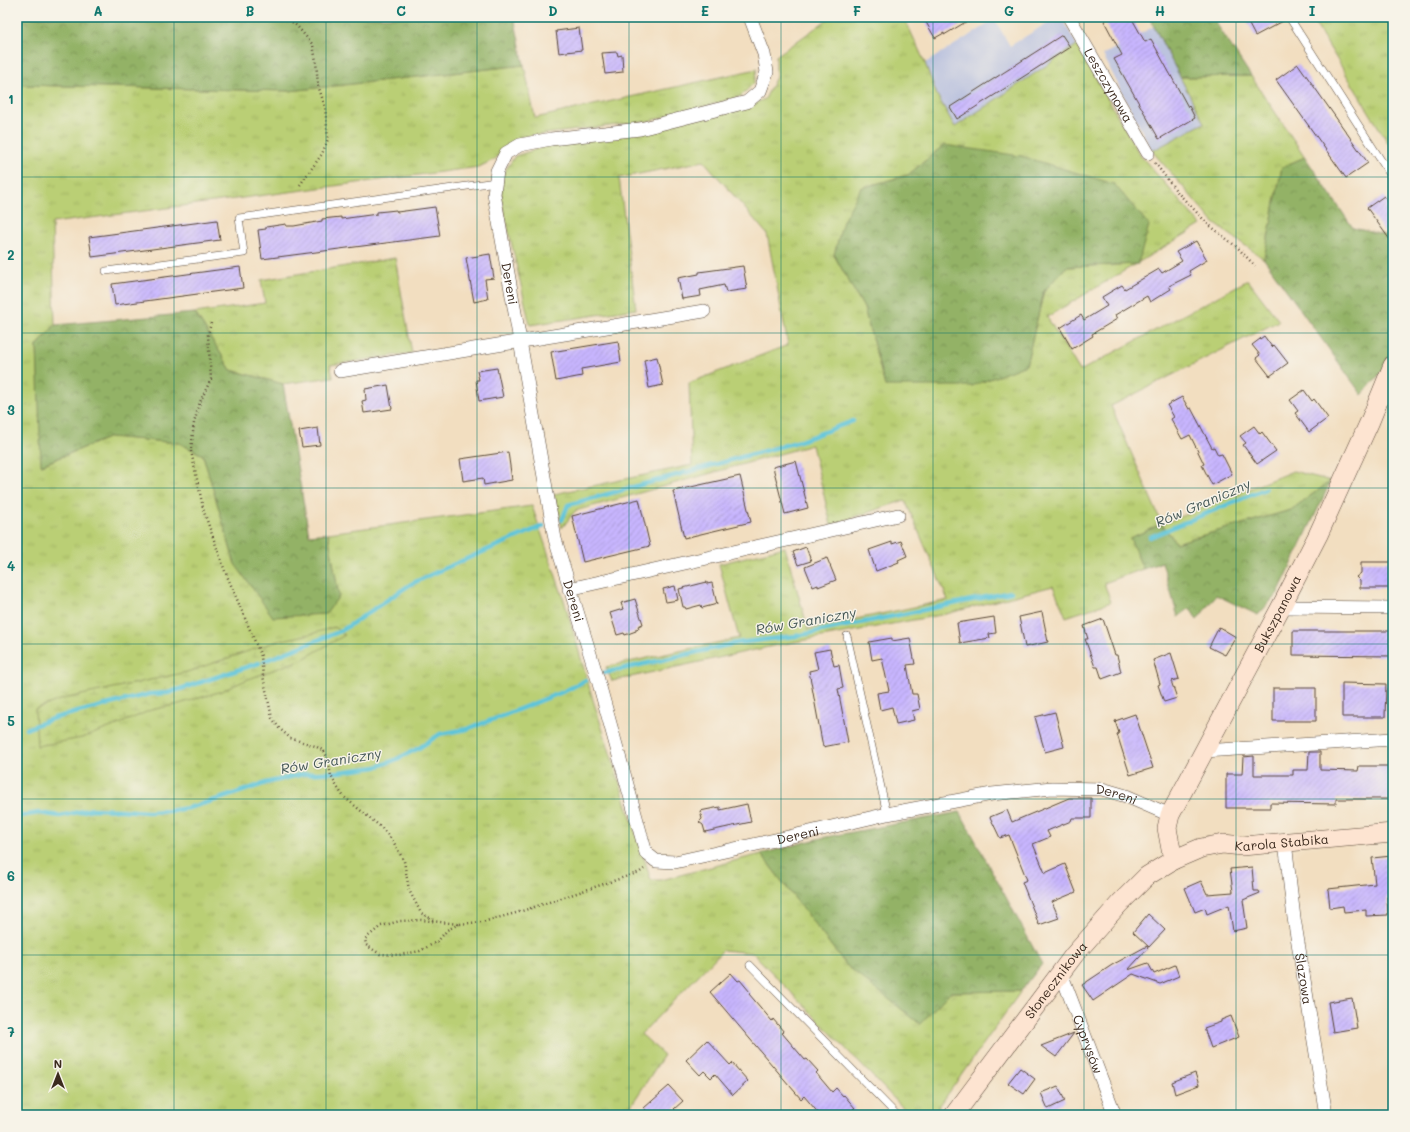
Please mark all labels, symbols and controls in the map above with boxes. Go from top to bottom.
text: A [93,2,103,19]
text: B [246,2,255,19]
text: C [396,2,406,19]
text: D [548,2,558,19]
text: E [701,2,709,19]
text: F [853,2,861,19]
text: G [1004,2,1014,19]
text: H [1155,2,1165,19]
text: I [1309,2,1316,19]
street label: Leszczynowa [1081,45,1137,125]
text: 1 [8,90,14,107]
text: 2 [7,246,15,263]
street label: Dereni [498,261,522,306]
text: 3 [7,401,15,418]
water label: Rów Graniczny [1152,474,1254,531]
text: 4 [7,557,15,574]
street label: Bukszpanowa [1249,572,1304,655]
street label: Dereni [560,578,589,624]
water label: Rów Graniczny [754,602,858,639]
text: 5 [7,712,15,729]
water label: Rów Graniczny [279,743,383,778]
street label: Dereni [1096,780,1140,808]
street label: Dereni [775,821,821,847]
street label: Karola Stabika [1234,830,1329,854]
text: 6 [7,867,15,884]
street label: Słonecznikowa [1020,937,1090,1022]
street label: Ślazowa [1292,952,1317,1006]
street label: Cyprysów [1070,1012,1107,1076]
text: 7 [7,1023,15,1040]
north arrow [38,1054,78,1094]
text: N [54,1056,62,1071]

